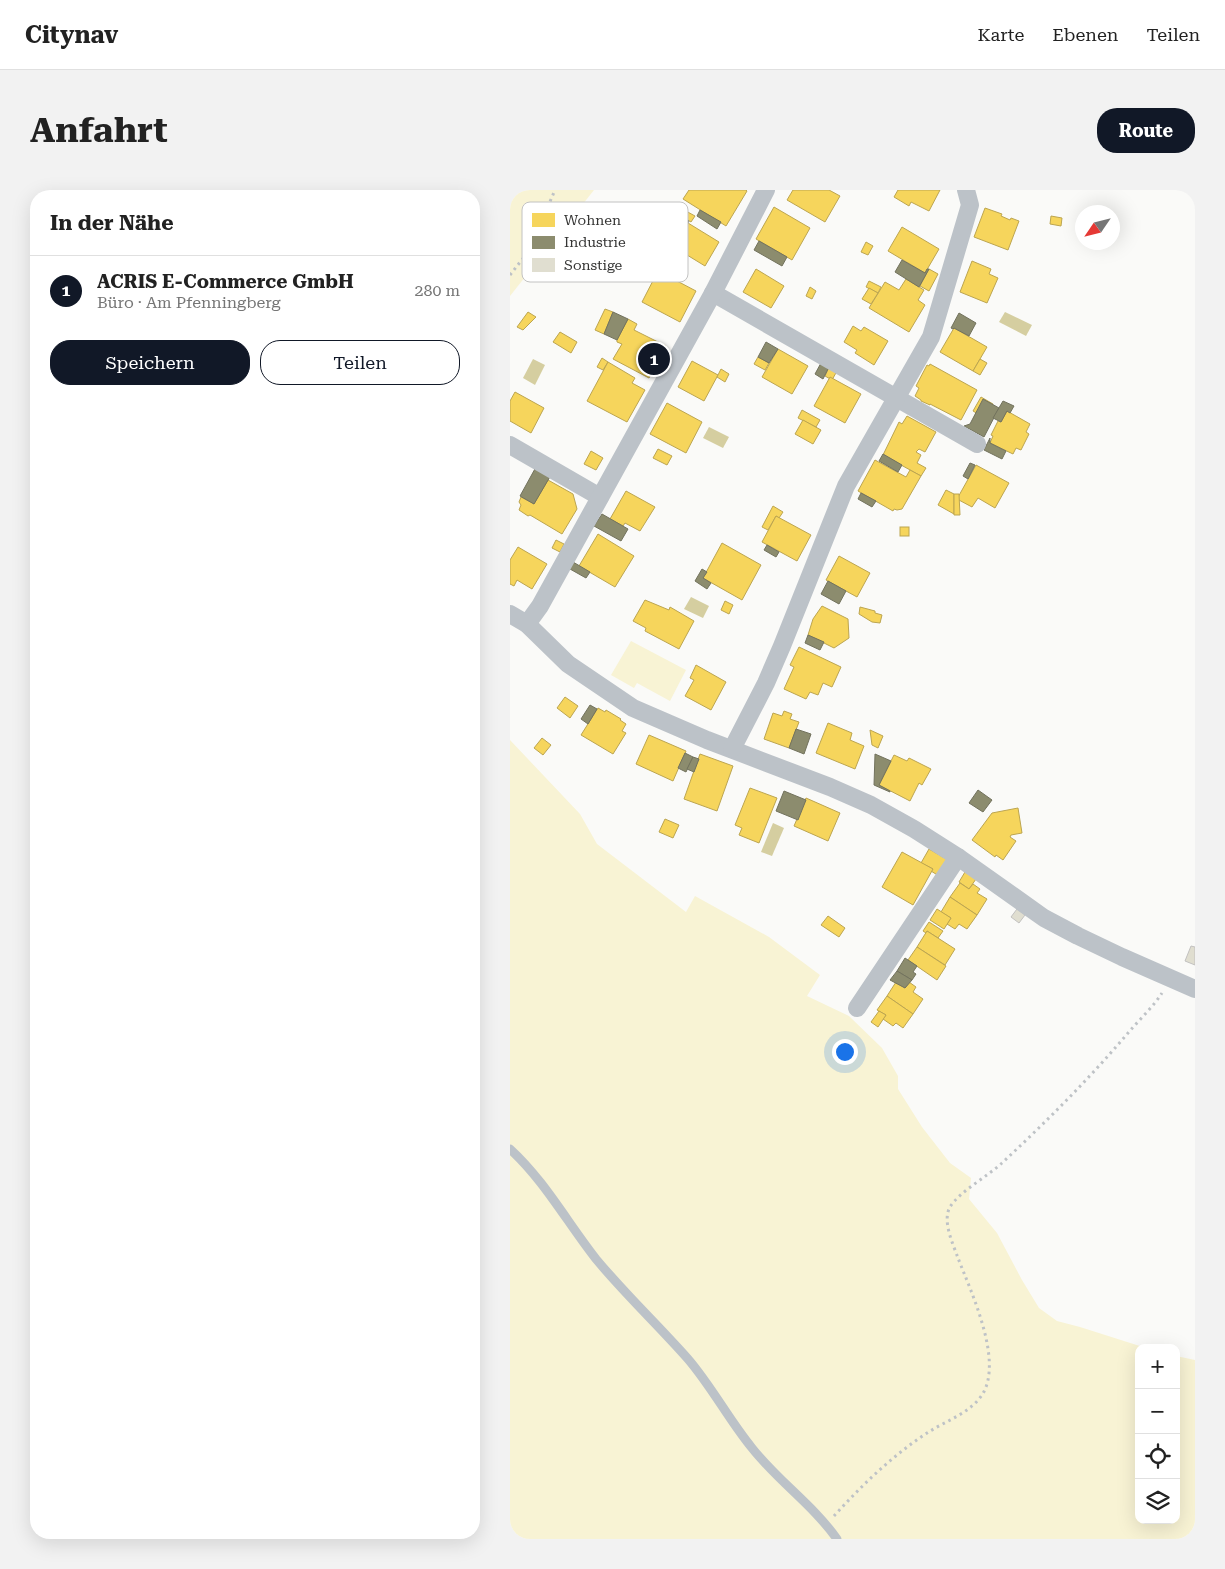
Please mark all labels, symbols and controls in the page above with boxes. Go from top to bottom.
text: Citynav [25,21,118,49]
text: Karte [978,24,1024,45]
text: Ebenen [1052,24,1118,45]
text: Teilen [1146,24,1200,45]
button: Route [1097,108,1195,153]
text: Anfahrt [30,110,168,151]
legend [522,202,688,282]
north arrow [1075,205,1120,250]
text: In der Nähe [50,211,173,235]
text: Wohnen [564,212,621,228]
text: Industrie [564,234,626,250]
text: Sonstige [564,257,622,273]
text: ACRIS E-Commerce GmbH [97,270,354,293]
text: 1 [62,281,70,300]
text: 280 m [414,281,460,300]
text: Büro · Am Pfenningberg [97,293,281,312]
button: Speichern [50,340,250,385]
button: Teilen [260,340,460,385]
pin: 1 [638,340,670,378]
your location [832,1039,858,1065]
map controls [1135,1344,1180,1524]
button: + [1135,1344,1180,1389]
button: − [1135,1389,1180,1434]
button: locate [1135,1434,1180,1479]
button: layers [1135,1479,1180,1524]

